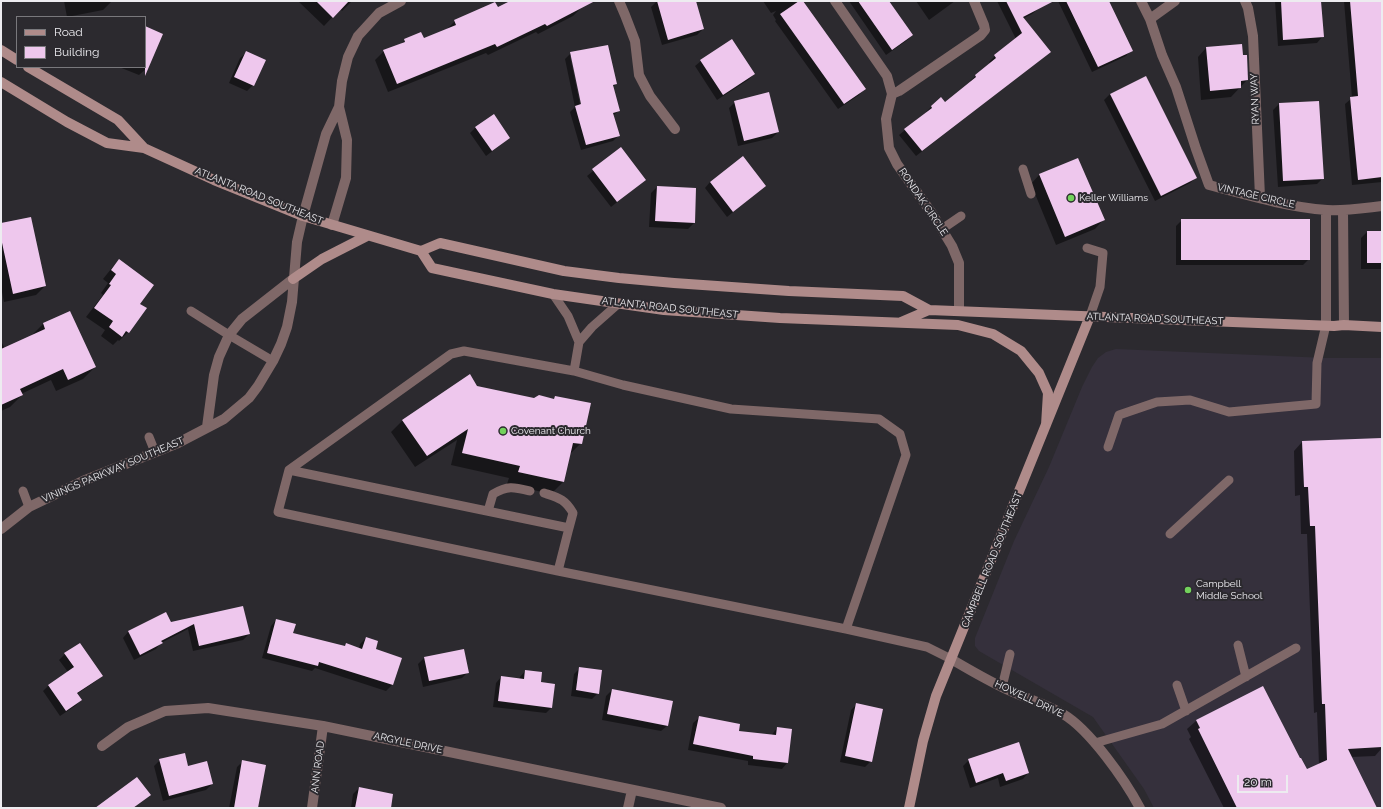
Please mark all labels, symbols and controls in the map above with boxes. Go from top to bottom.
legend [16,16,146,68]
text: Road [54,25,83,39]
text: Building [54,45,100,59]
street label: RYAN WAY [1248,73,1262,125]
street label: ATLANTA ROAD SOUTHEAST [193,165,325,227]
street label: RONDAK CIRCLE [896,166,950,238]
street label: VINTAGE CIRCLE [1216,181,1296,211]
place label: Keller Williams [1079,192,1148,204]
marker: Keller Williams [1066,193,1076,203]
street label: ATLANTA ROAD SOUTHEAST [601,295,739,321]
street label: ATLANTA ROAD SOUTHEAST [1086,311,1224,327]
place label: Covenant Church [511,425,591,437]
marker: Covenant Church [498,426,508,436]
street label: VININGS PARKWAY SOUTHEAST [40,435,186,505]
street label: CAMPBELL ROAD SOUTHEAST [959,490,1025,630]
place label: Campbell Middle School [1196,578,1263,602]
marker: Campbell Middle School [1183,585,1193,595]
street label: HOWELL DRIVE [993,678,1065,720]
street label: ARGYLE DRIVE [372,730,444,756]
street label: ANN ROAD [309,740,327,794]
scale bar [1239,767,1290,793]
text: 20 m [1244,775,1272,789]

